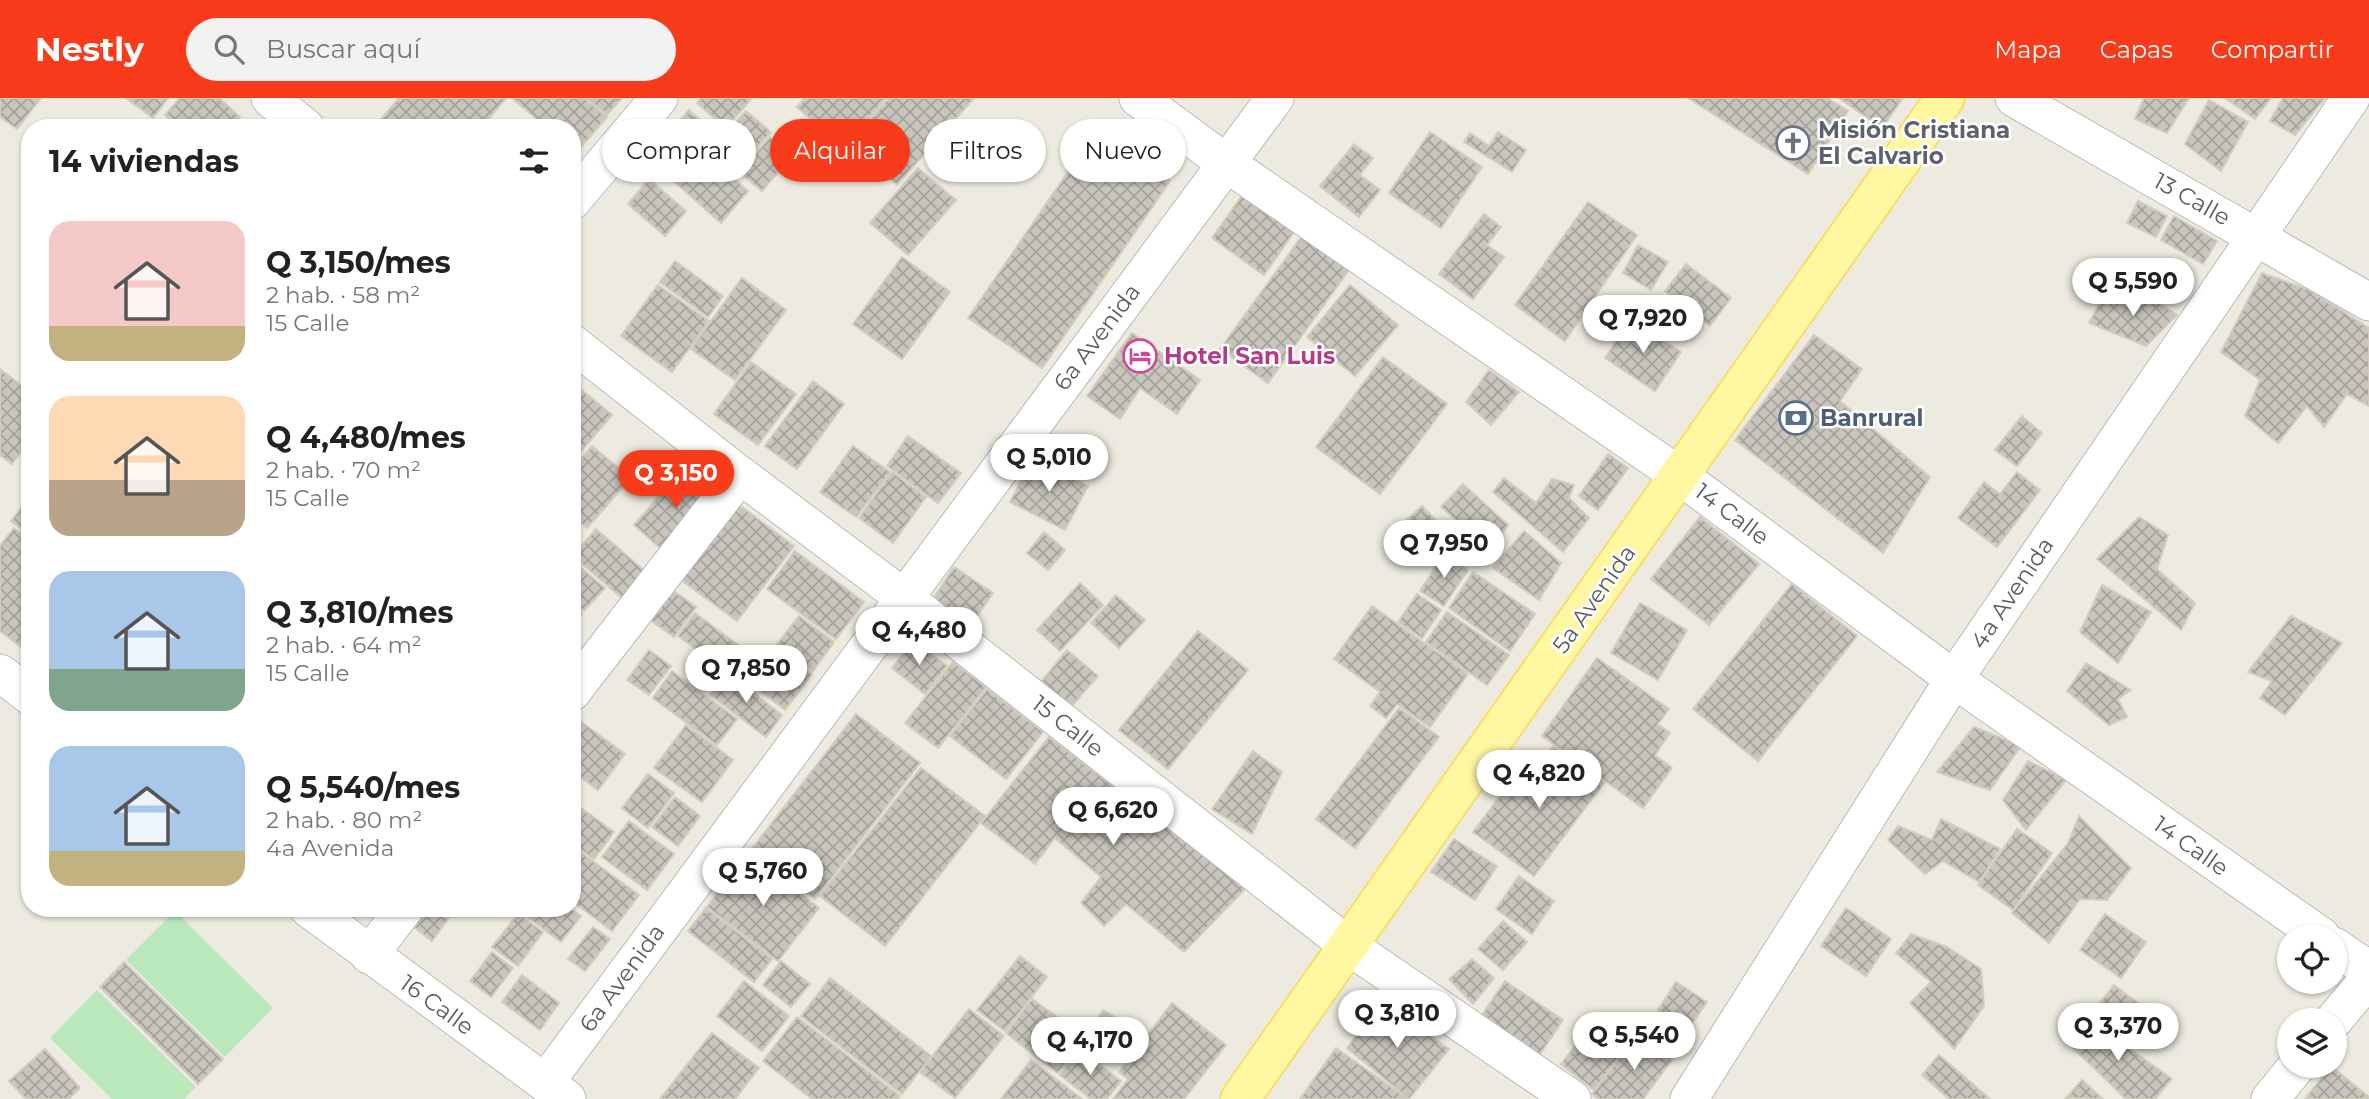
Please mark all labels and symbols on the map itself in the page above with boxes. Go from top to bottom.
place label: Misión Cristiana El Calvario [1818,116,2010,170]
church icon: Misión Cristiana El Calvario [1774,124,1812,162]
street label: 13 Calle [2149,167,2235,231]
pin: Q 5,590 [2068,258,2198,318]
street label: 6a Avenida [1048,278,1146,396]
pin: Q 7,920 [1578,296,1708,355]
hotel icon: Hotel San Luis [1121,337,1159,375]
place label: Hotel San Luis [1164,342,1335,370]
bank icon: Banrural [1777,399,1815,437]
place label: Banrural [1820,404,1924,432]
pin: Q 5,010 [984,434,1114,494]
pin: Q 3,150 [611,450,741,510]
street label: 14 Calle [1689,477,1775,551]
pin: Q 7,950 [1379,520,1509,580]
street label: 4a Avenida [1965,532,2059,654]
street label: 5a Avenida [1547,540,1641,658]
pin: Q 4,480 [854,608,984,667]
pin: Q 7,850 [681,646,811,705]
street label: 15 Calle [1027,689,1109,763]
pin: Q 4,820 [1474,750,1604,810]
pin: Q 6,620 [1048,788,1178,847]
street label: 14 Calle [2148,810,2234,882]
pin: Q 5,760 [698,848,828,908]
street label: 6a Avenida [574,919,670,1037]
street label: 16 Calle [395,969,479,1041]
pin: Q 3,810 [1332,990,1462,1050]
pin: Q 3,370 [2053,1004,2183,1063]
pin: Q 5,540 [1569,1012,1699,1072]
pin: Q 4,170 [1025,1018,1155,1077]

